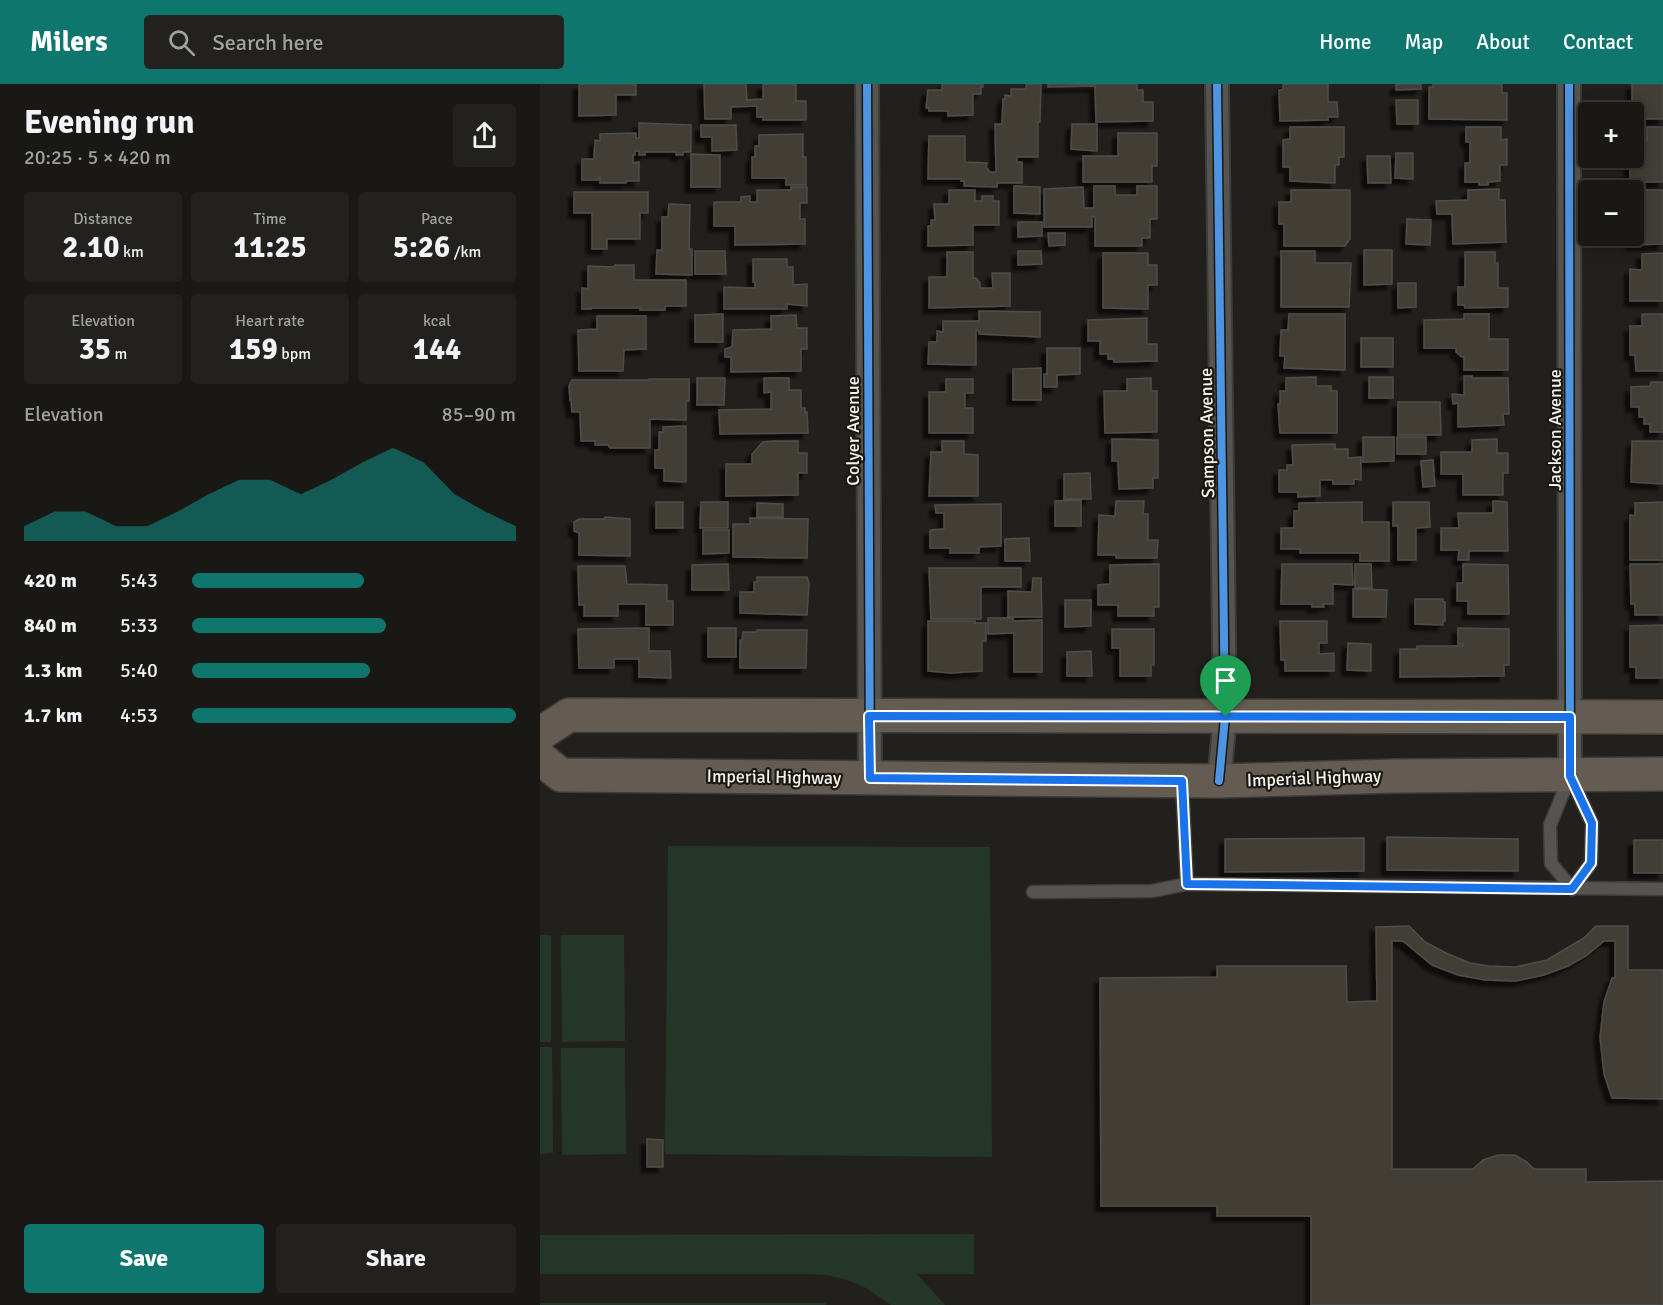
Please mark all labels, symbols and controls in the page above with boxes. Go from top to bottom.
search box [144,15,564,69]
text: Milers [30,25,108,59]
icon: search [165,26,198,59]
text: Search here [213,29,324,56]
text: Home [1319,29,1372,55]
text: Map [1405,29,1443,55]
text: About [1476,29,1530,55]
text: Contact [1563,29,1633,55]
text: Evening run [24,102,194,143]
map controls [1578,102,1644,246]
button: + [1578,102,1644,168]
button: share [453,104,516,167]
text: 20:25 · 5 × 420 m [24,145,171,170]
button: − [1578,180,1644,246]
text: Distance [73,209,133,229]
text: Time [254,209,286,229]
text: Pace [421,209,453,229]
text: 2.10 [62,229,119,266]
text: 11:25 [233,229,307,266]
text: 5:26 [393,229,450,266]
text: km [119,242,144,262]
text: /km [450,242,481,262]
text: Elevation [71,311,135,331]
text: Heart rate [235,311,305,331]
text: kcal [423,311,451,331]
text: 35 [79,331,111,368]
text: 159 [229,331,278,368]
text: 144 [413,331,461,368]
text: m [111,344,127,364]
text: bpm [278,344,311,364]
street label: Sampson Avenue [1195,368,1219,498]
street label: Jackson Avenue [1544,369,1566,491]
street label: Colyer Avenue [842,376,864,486]
text: Elevation [24,402,104,427]
text: 85–90 m [442,402,516,427]
text: 420 m [24,568,77,593]
text: 5:43 [120,568,158,593]
text: 840 m [24,613,77,638]
text: 5:33 [120,613,158,638]
pin [1200,655,1251,717]
text: 1.3 km [24,658,82,683]
text: 5:40 [120,658,158,683]
icon: arrive [1209,664,1242,697]
text: 1.7 km [24,703,82,728]
text: 4:53 [120,703,158,728]
street label: Imperial Highway [707,765,842,789]
street label: Imperial Highway [1246,765,1382,791]
button: Save [24,1224,264,1293]
button: Share [276,1224,516,1293]

